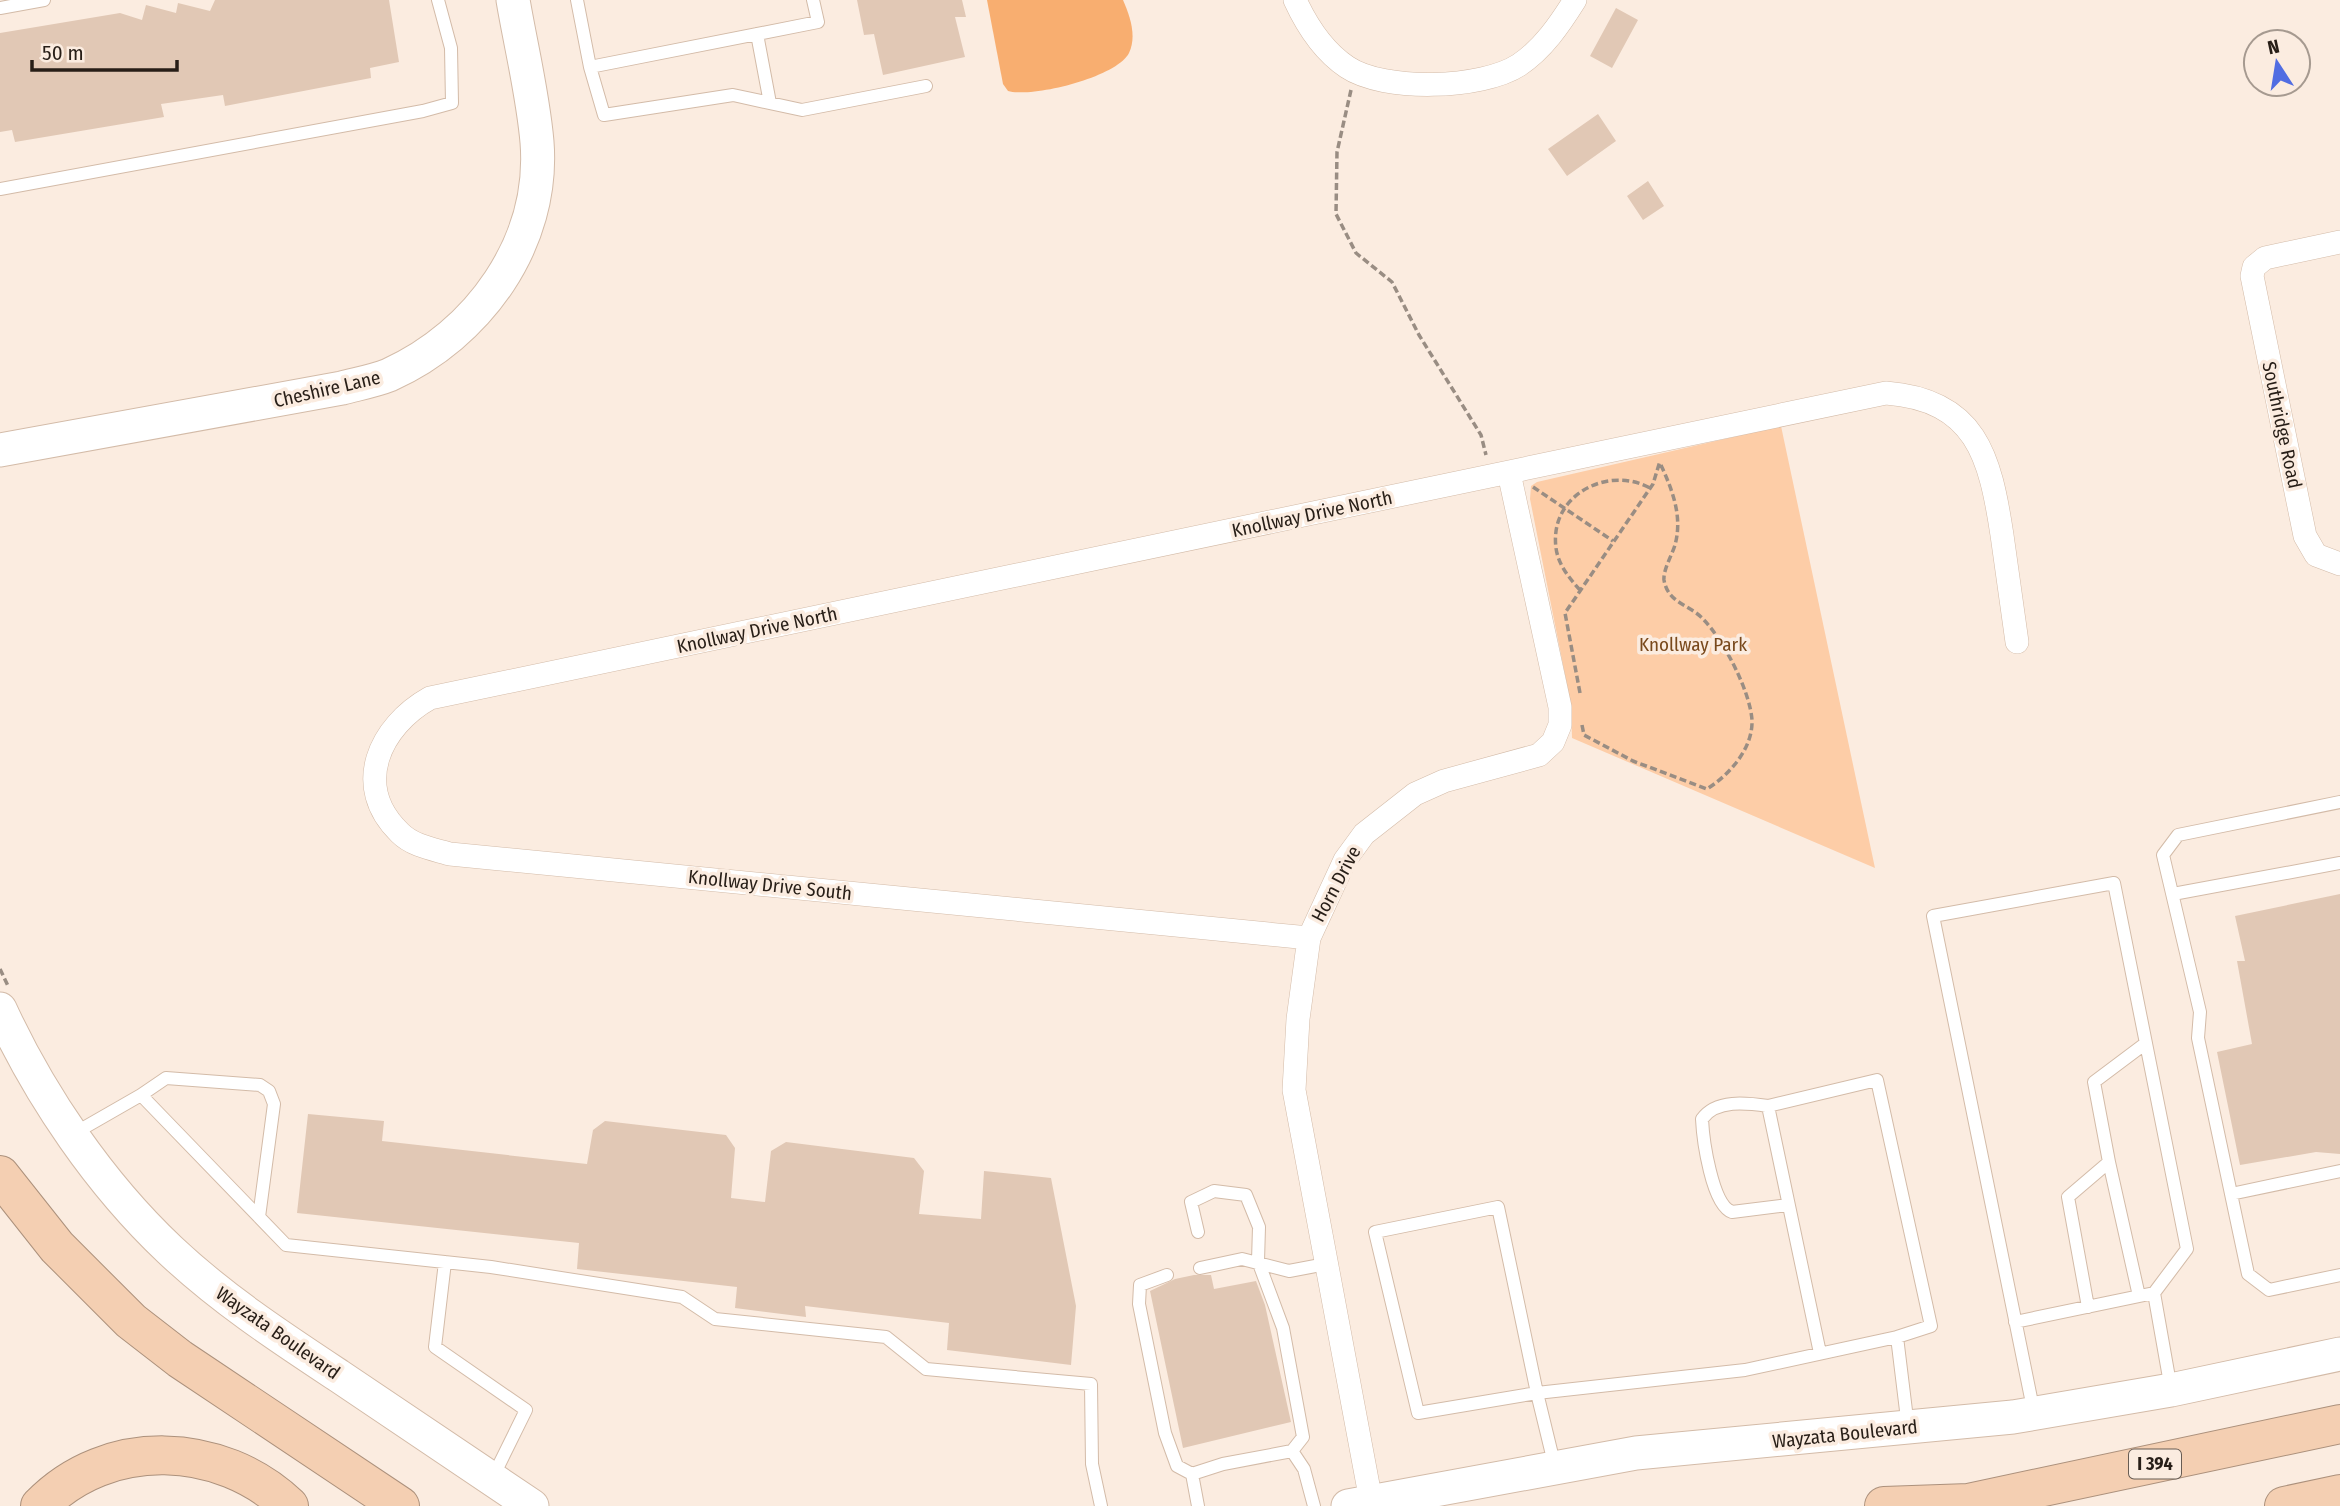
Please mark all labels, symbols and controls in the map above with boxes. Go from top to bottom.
scale bar [32,28,177,72]
north arrow [2242,28,2312,98]
text: N [2266,34,2282,59]
text: 50 m [42,40,84,66]
street label: Southridge Road [2257,359,2307,491]
street label: Cheshire Lane [271,366,383,412]
street label: Knollway Drive North [1230,486,1394,542]
street label: Knollway Drive North [675,602,839,658]
park label: Knollway Park [1639,633,1747,656]
street label: Horn Drive [1306,842,1366,926]
street label: Knollway Drive South [687,865,853,905]
street label: Wayzata Boulevard [212,1282,344,1384]
street label: Wayzata Boulevard [1771,1415,1919,1453]
road number: I 394 [2129,1450,2181,1478]

